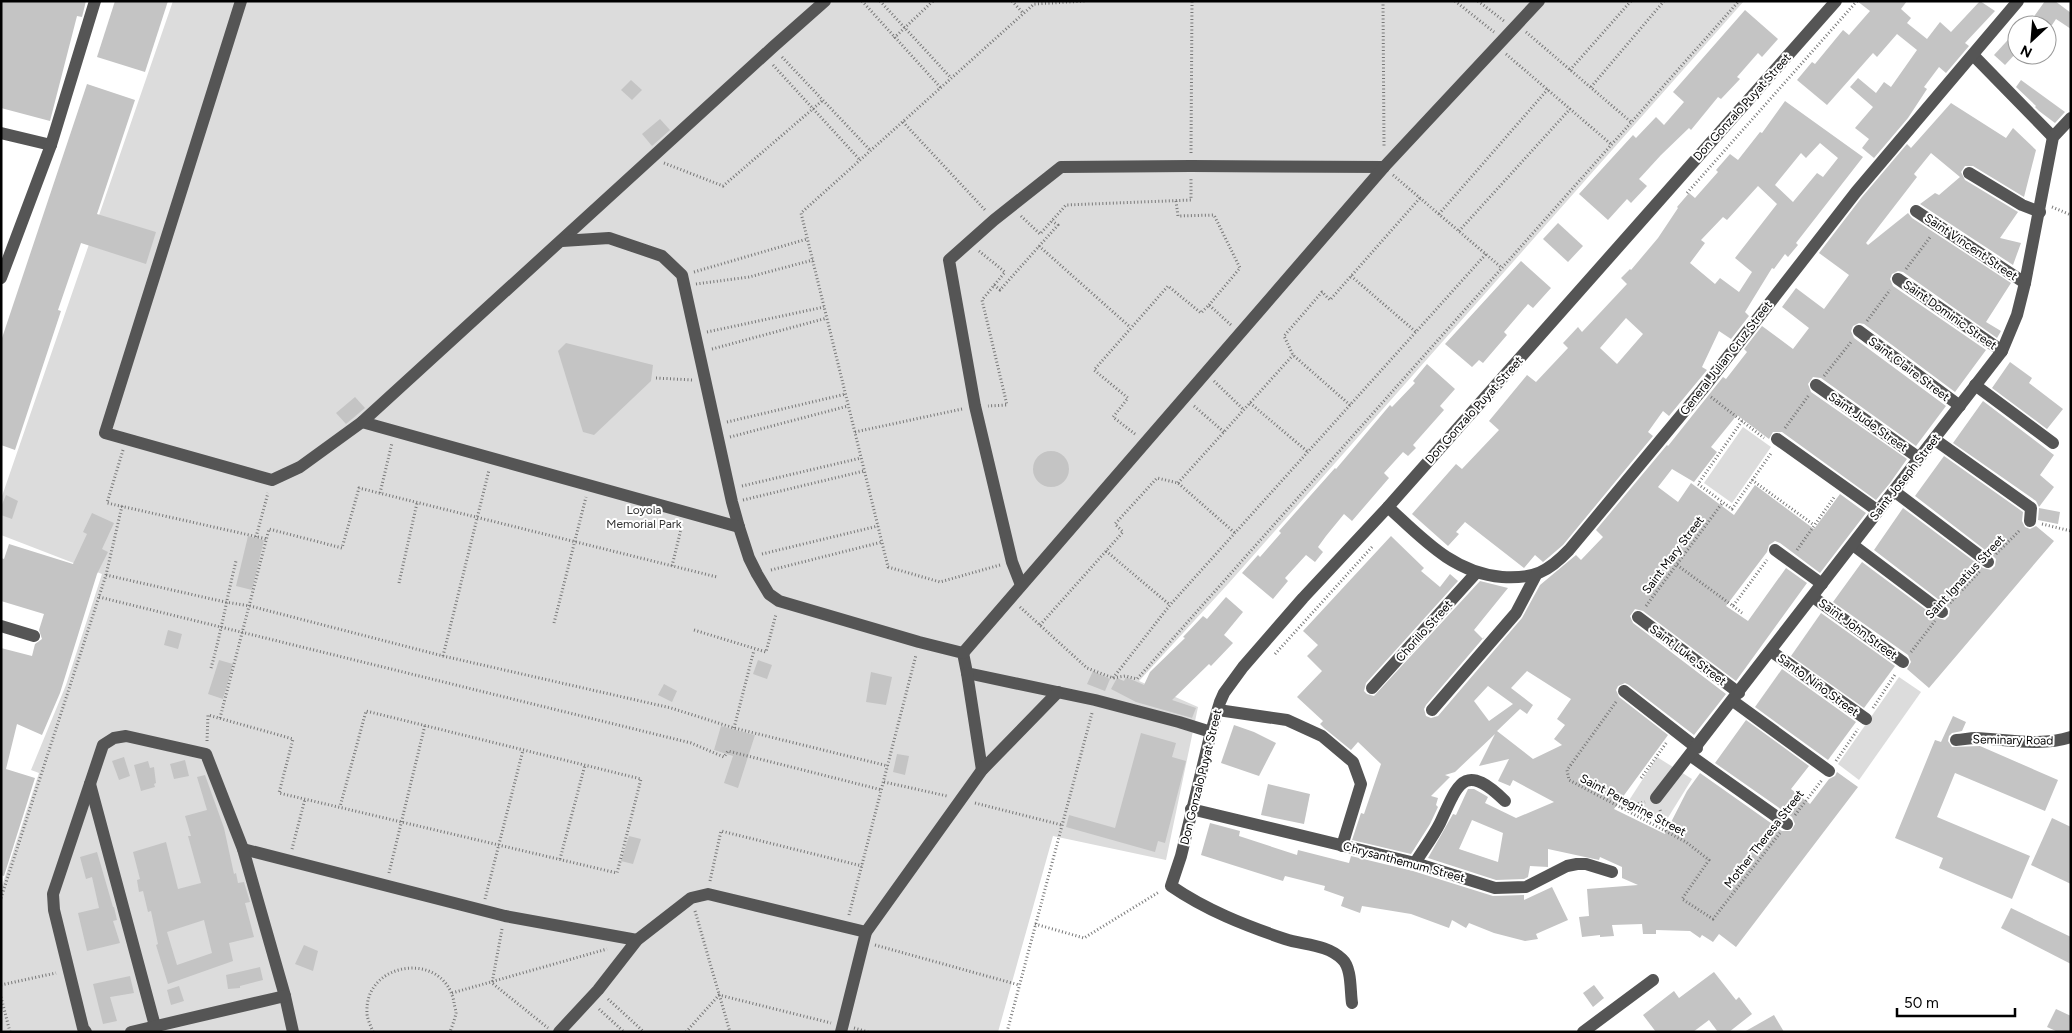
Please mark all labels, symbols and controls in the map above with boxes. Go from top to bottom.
north arrow [2007,15,2057,65]
text: N [2018,41,2035,61]
street label: Don Gonzalo Puyat Street [1690,50,1794,163]
street label: Saint Vincent Street [1922,211,2021,284]
street label: Saint Dominic Street [1900,277,2000,353]
street label: General Julian Cruz Street [1677,298,1775,418]
street label: Saint Claire Street [1866,334,1953,404]
street label: Don Gonzalo Puyat Street [1422,353,1526,466]
street label: Saint Jude Street [1826,389,1911,455]
street label: Saint Joseph Street [1867,431,1943,523]
park label: Loyola Memorial Park [606,503,682,531]
street label: Saint Mary Street [1639,513,1707,597]
street label: Saint Ignatius Street [1922,532,2008,622]
street label: Saint John Street [1816,596,1900,662]
street label: Chorillo Street [1393,597,1456,665]
street label: Saint Luke Street [1647,622,1729,689]
street label: Santo Niño Street [1775,651,1862,719]
street label: Don Gonzalo Puyat Street [1177,707,1225,846]
street label: Seminary Road [1973,732,2053,748]
street label: Saint Peregrine Street [1578,771,1689,839]
street label: Mother Theresa Street [1721,787,1807,891]
street label: Chrysanthemum Street [1342,839,1467,885]
scale bar [1897,986,2014,1018]
text: 50 m [1904,994,1939,1012]

